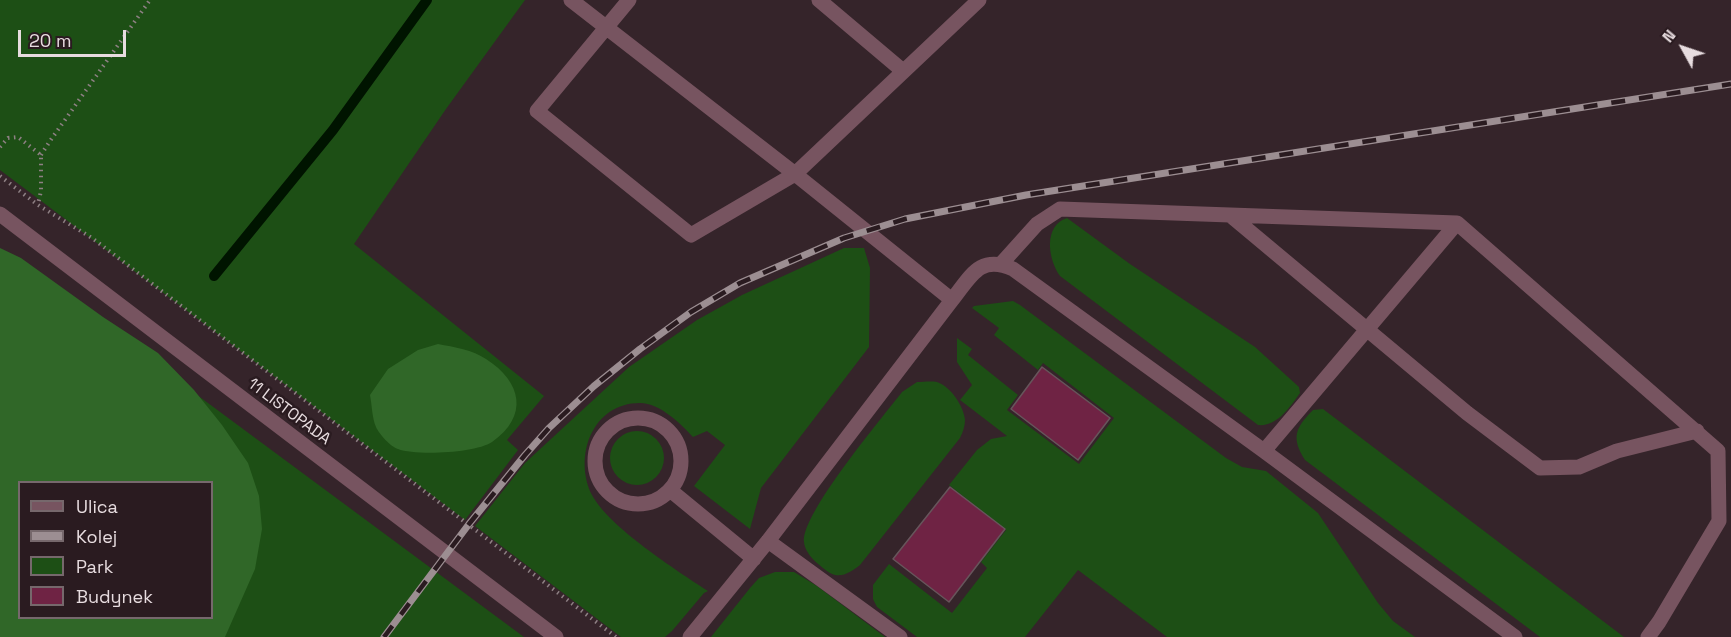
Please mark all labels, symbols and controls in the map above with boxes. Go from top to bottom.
scale bar [21,18,129,56]
north arrow [1653,18,1713,78]
text: N [1657,25,1680,47]
text: 20 m [29,29,72,52]
street label: 11 LISTOPADA [244,375,334,449]
legend [18,481,213,619]
text: Ulica [76,495,118,518]
text: Kolej [76,525,117,548]
text: Park [76,555,113,578]
text: Budynek [76,585,153,608]

